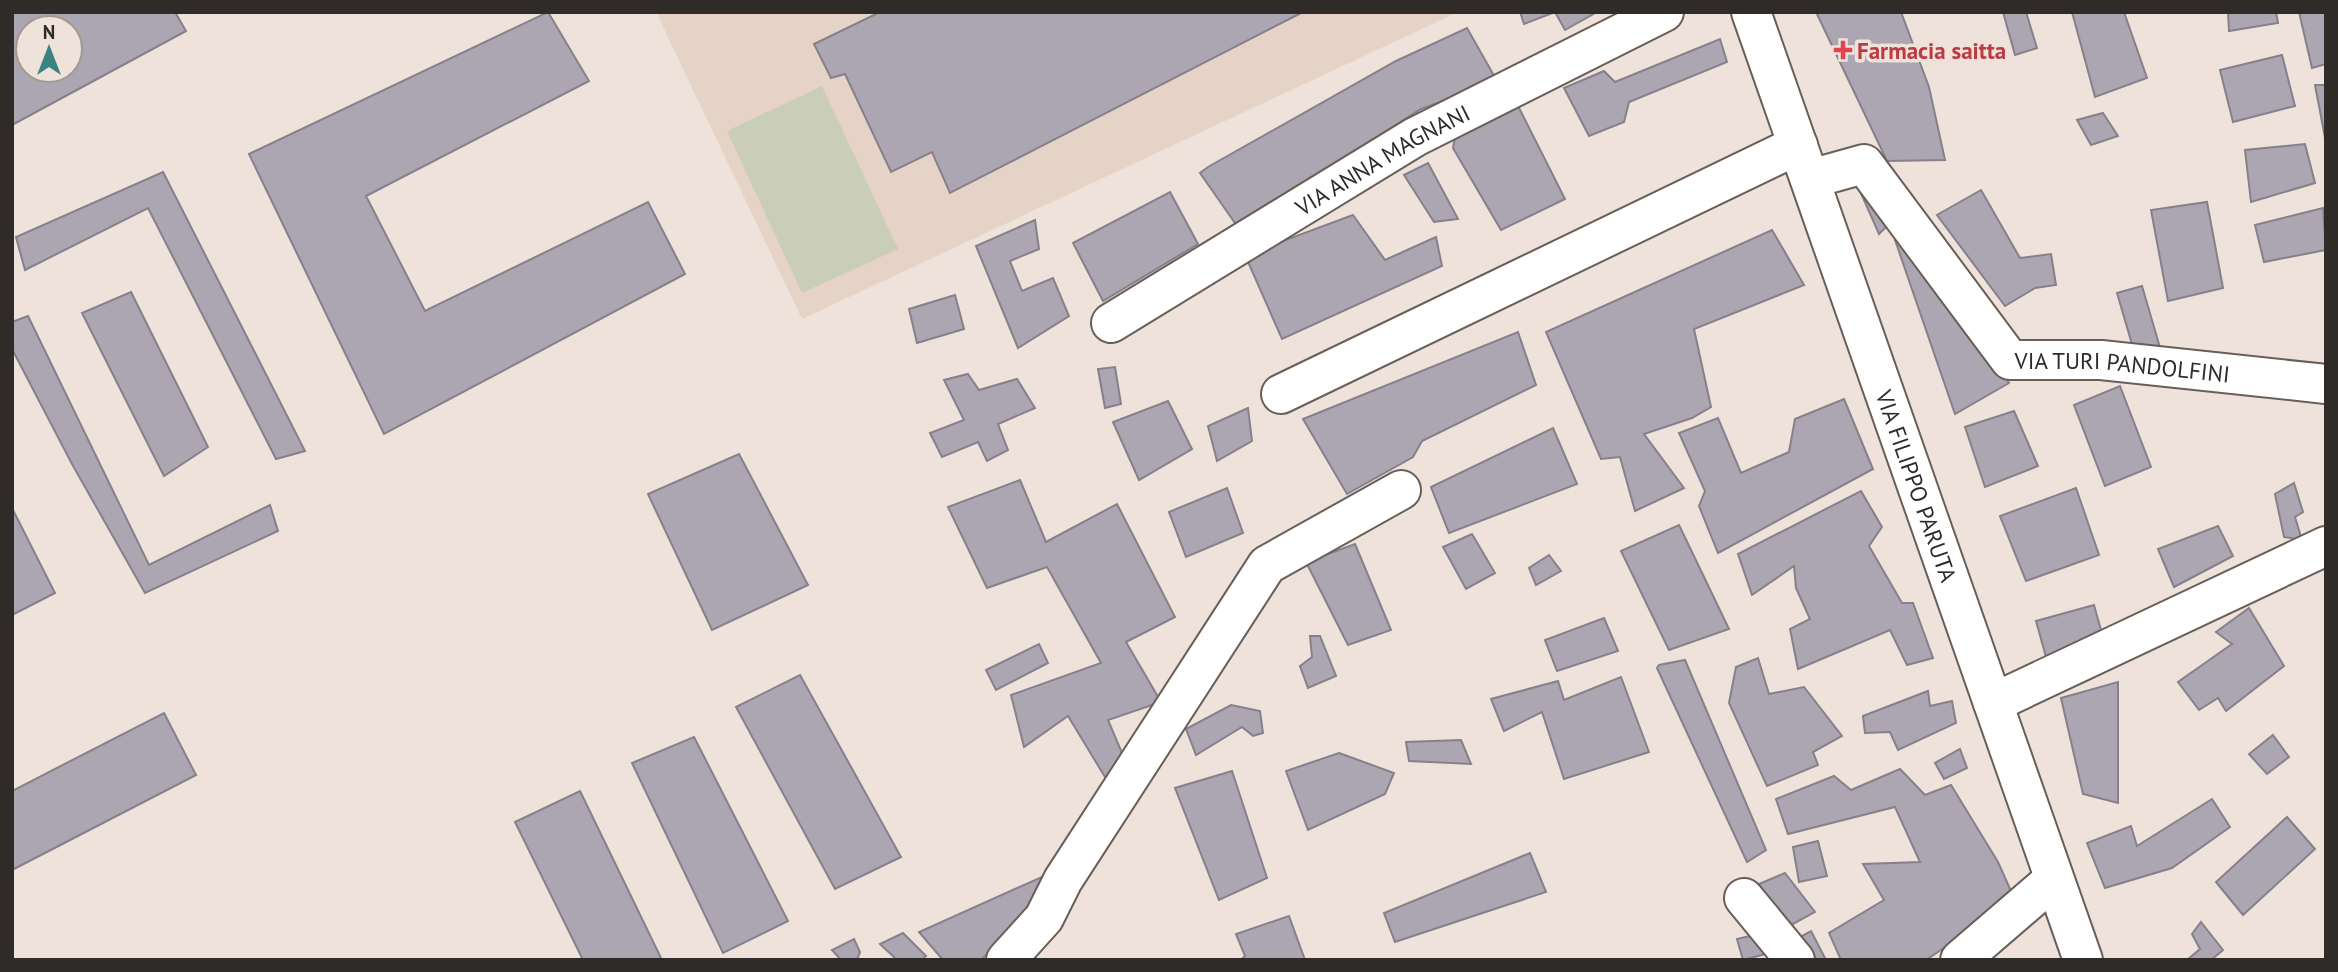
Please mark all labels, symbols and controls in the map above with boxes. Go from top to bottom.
north arrow [14,14,84,84]
text: N [43,20,55,44]
place label: Farmacia saitta [1857,36,2006,65]
marker: Farmacia saitta [1835,42,1851,58]
street label: VIA ANNA MAGNANI [1289,97,1474,222]
street label: VIA TURI PANDOLFINI [2014,346,2231,388]
street label: VIA FILIPPO PARUTA [1870,385,1964,586]

